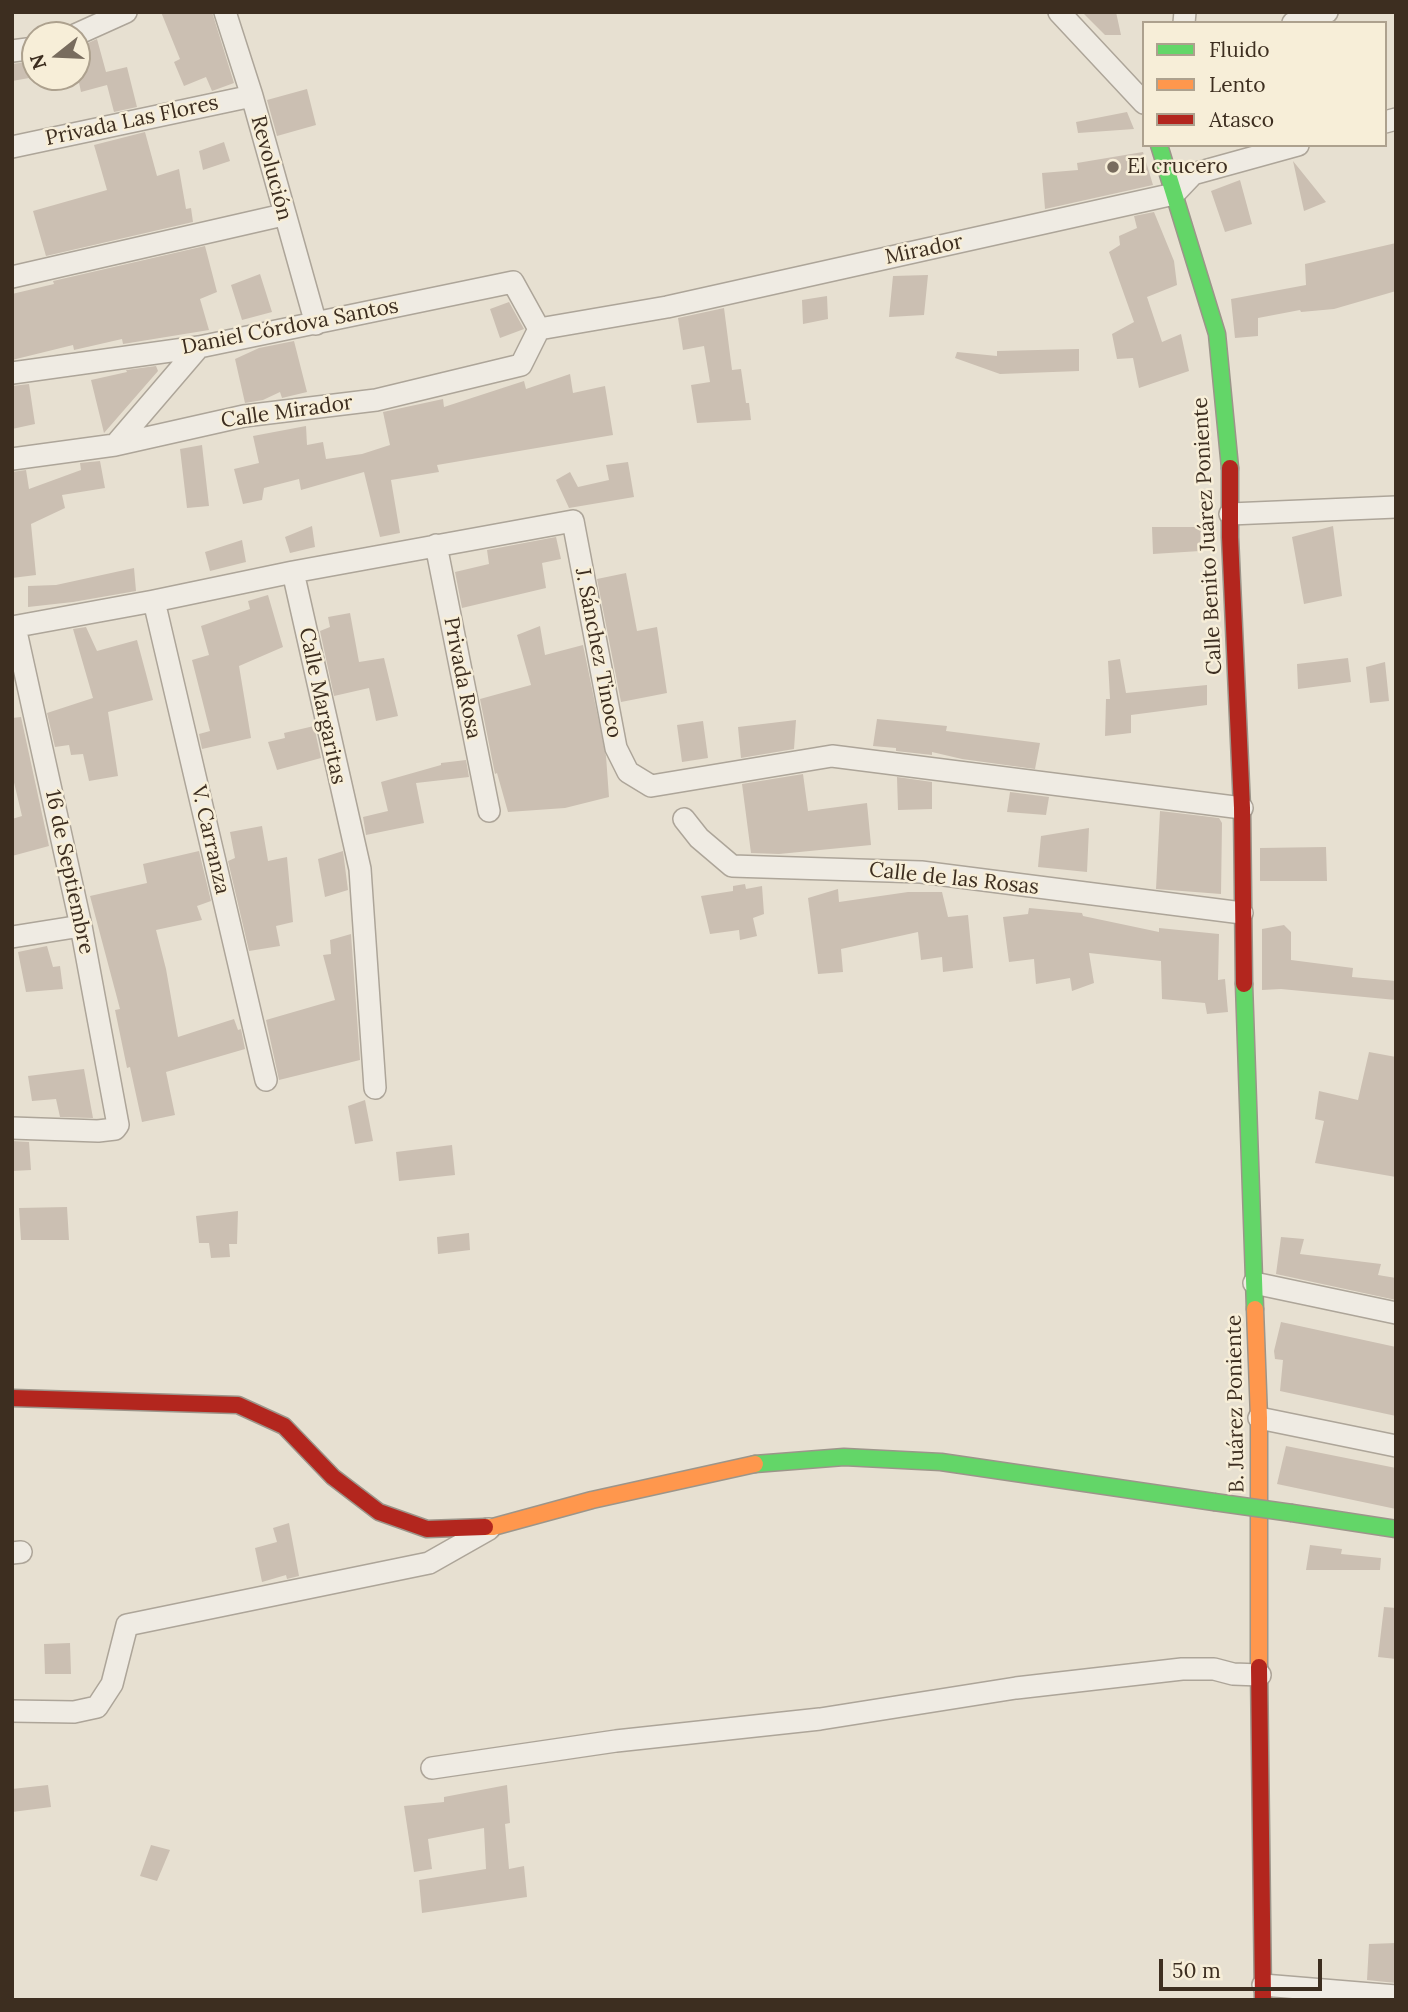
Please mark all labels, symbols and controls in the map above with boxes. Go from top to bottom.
north arrow [21,21,91,91]
legend [1142,21,1387,147]
text: Fluido [1209,36,1270,63]
text: N [24,51,52,73]
text: Lento [1209,71,1266,98]
street label: Privada Las Flores [43,90,221,152]
text: Atasco [1209,106,1274,133]
street label: Revolución [245,113,297,223]
place label: El crucero [1127,154,1228,180]
marker: El crucero [1105,159,1121,175]
street label: Mirador [883,229,965,271]
street label: Daniel Córdova Santos [179,294,401,360]
street label: Calle Mirador [220,390,354,434]
street label: Calle Benito Juárez Poniente [1188,397,1228,675]
street label: J. Sánchez Tinoco [569,566,627,740]
street label: Privada Rosa [438,615,486,741]
street label: Calle Margaritas [293,625,351,787]
street label: V. Carranza [185,783,235,897]
street label: 16 de Septiembre [39,788,99,956]
street label: Calle de las Rosas [868,858,1040,900]
street label: B. Juárez Poniente [1222,1315,1250,1493]
scale bar [1163,1946,1326,1990]
text: 50 m [1172,1957,1221,1984]

